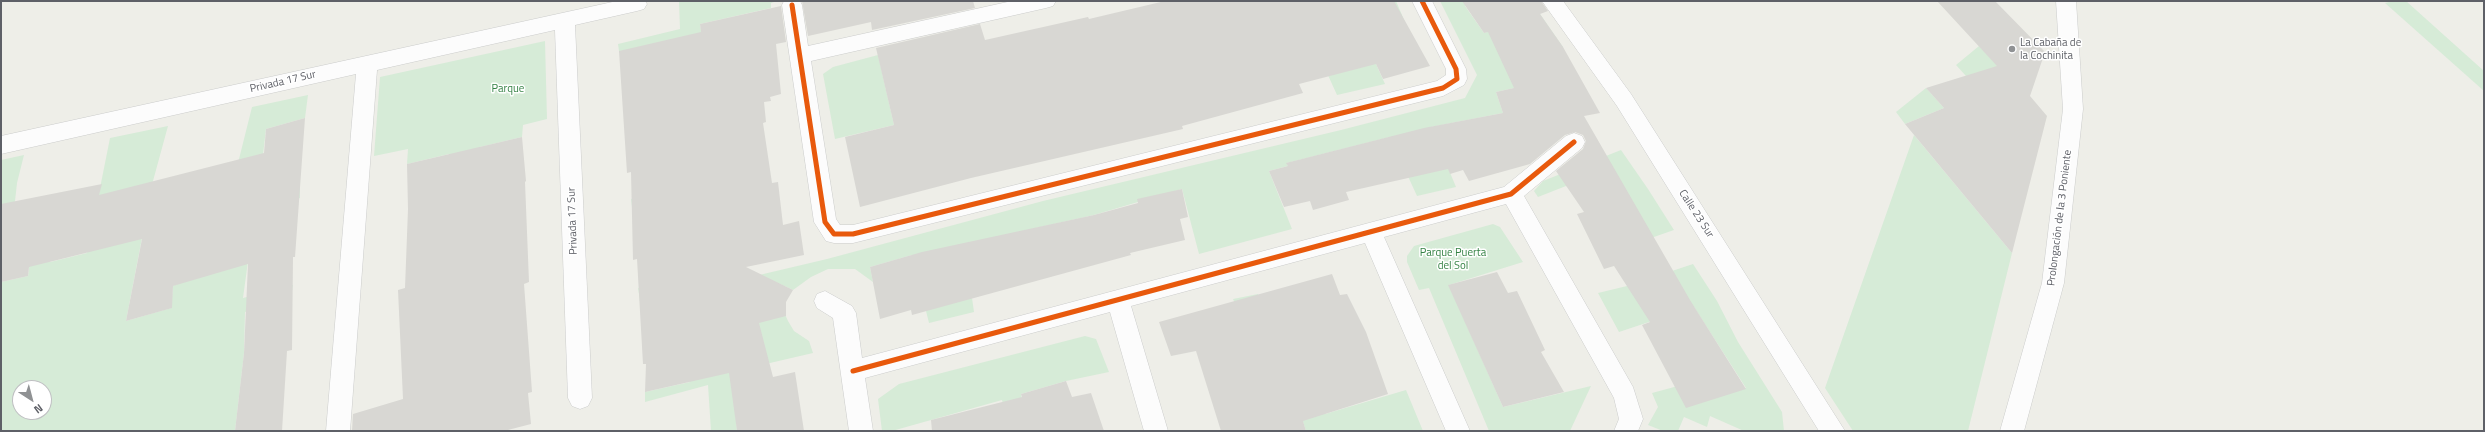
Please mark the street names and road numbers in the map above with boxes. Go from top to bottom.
street label: Privada 17 Sur [249,68,317,96]
street label: Prolongación de la 3 Poniente [2045,149,2075,287]
street label: Privada 17 Sur [565,187,581,255]
street label: Calle 23 Sur [1676,187,1716,241]

